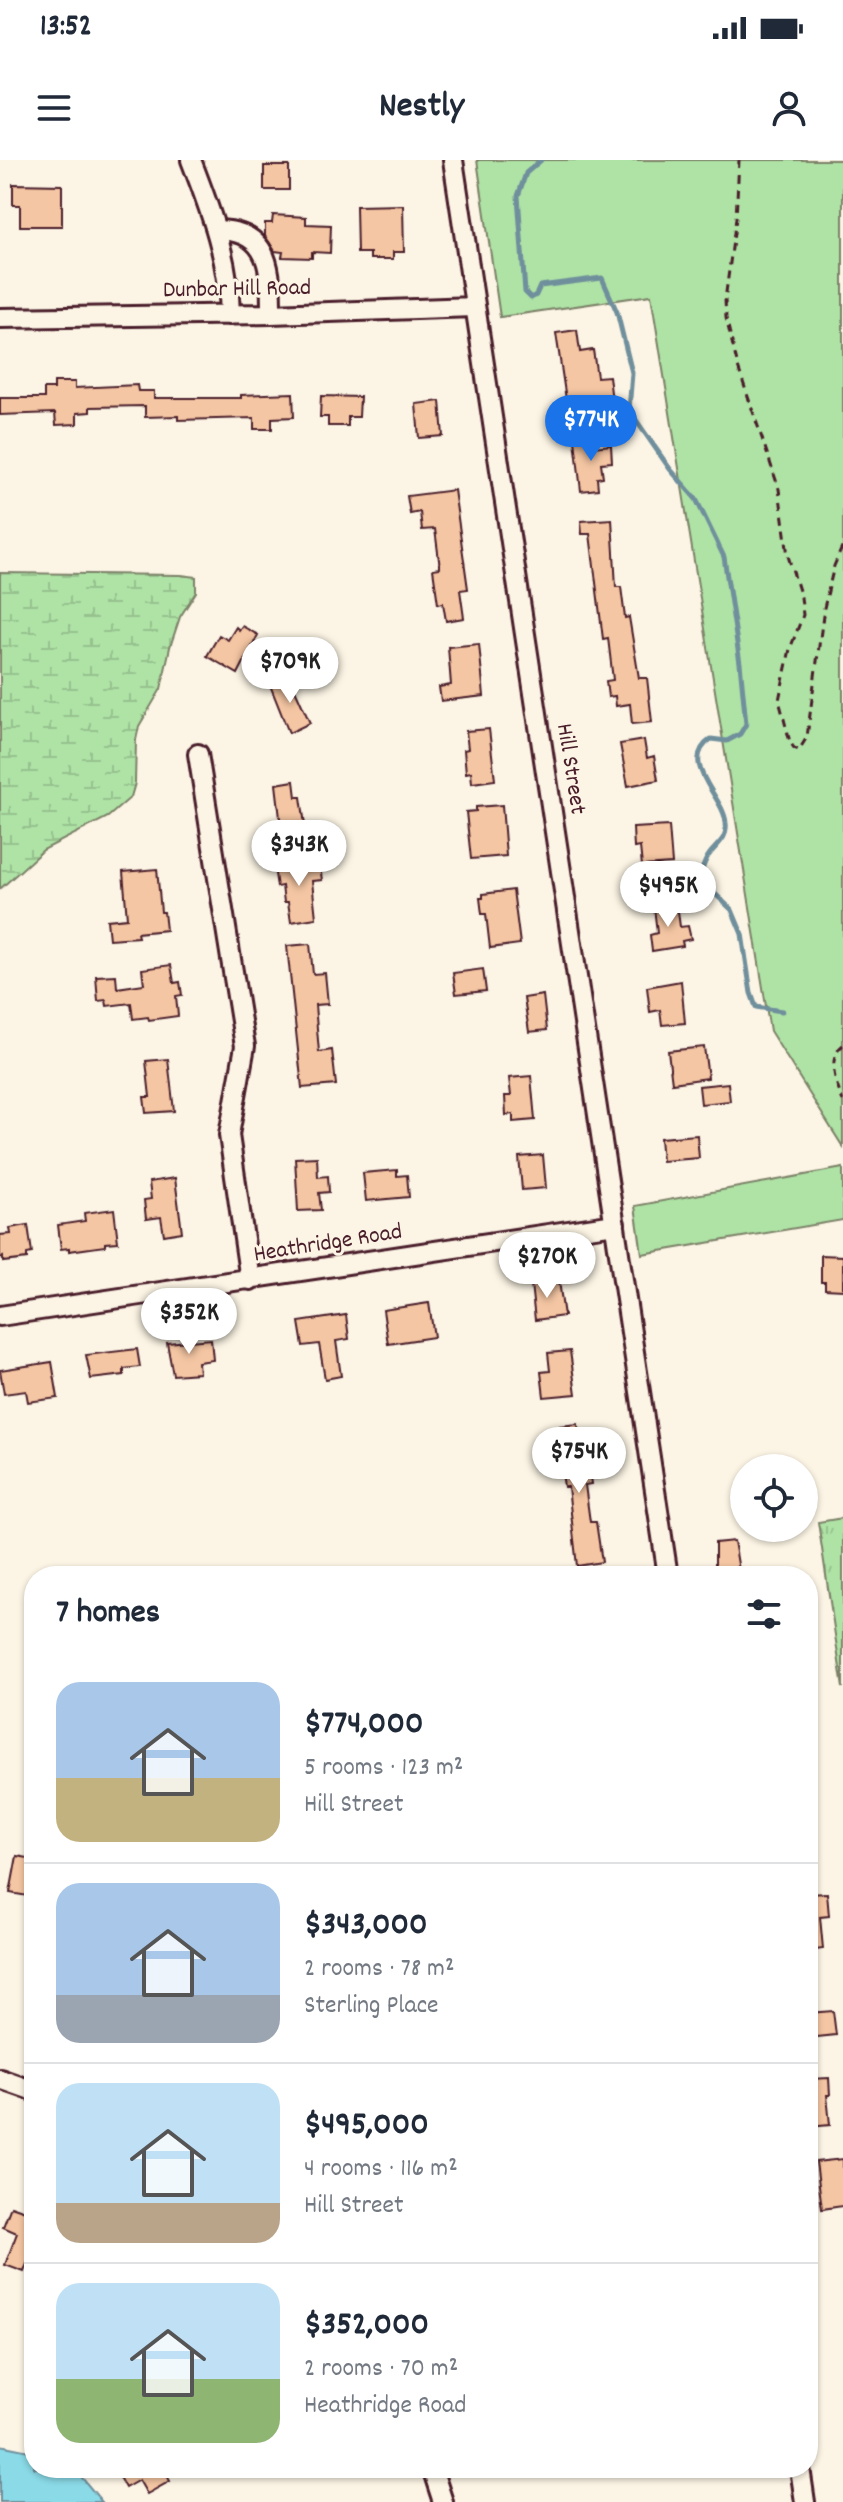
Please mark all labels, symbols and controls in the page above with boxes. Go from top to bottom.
text: 13:52 [40,7,92,50]
text: Nestly [379,82,464,134]
icon: menu [32,86,76,130]
icon: person [767,86,811,130]
street label: Dunbar Hill Road [163,272,311,308]
pin: $774K [535,395,647,463]
text: $774K [563,402,619,439]
pin: $709K [234,637,346,705]
text: $709K [259,644,321,681]
street label: Hill Street [546,721,594,817]
pin: $343K [243,820,355,888]
text: $343K [269,827,329,864]
pin: $495K [612,861,724,929]
text: $495K [638,868,698,905]
street label: Heathridge Road [251,1215,405,1273]
pin: $270K [491,1232,603,1300]
text: $270K [517,1239,577,1276]
pin: $352K [133,1288,245,1356]
text: $352K [159,1295,219,1332]
pin: $754K [523,1427,635,1495]
text: $754K [550,1434,608,1471]
map controls [730,1454,818,1542]
button: locate [730,1454,818,1542]
text: 7 homes [56,1590,160,1639]
icon: filters [742,1592,786,1636]
text: $774,000 [304,1701,423,1750]
icon: home [120,1714,216,1810]
text: 5 rooms · 123 m² [304,1750,463,1787]
text: Hill Street [304,1787,404,1824]
text: $343,000 [304,1902,428,1951]
icon: home [120,1915,216,2011]
text: 2 rooms · 78 m² [304,1951,454,1988]
text: Sterling Place [304,1988,439,2025]
text: $495,000 [304,2102,429,2151]
icon: home [120,2115,216,2211]
text: 4 rooms · 116 m² [304,2151,458,2188]
text: Hill Street [304,2188,404,2225]
text: $352,000 [304,2302,429,2351]
icon: home [120,2315,216,2411]
text: 2 rooms · 70 m² [304,2351,458,2388]
text: Heathridge Road [304,2388,466,2425]

